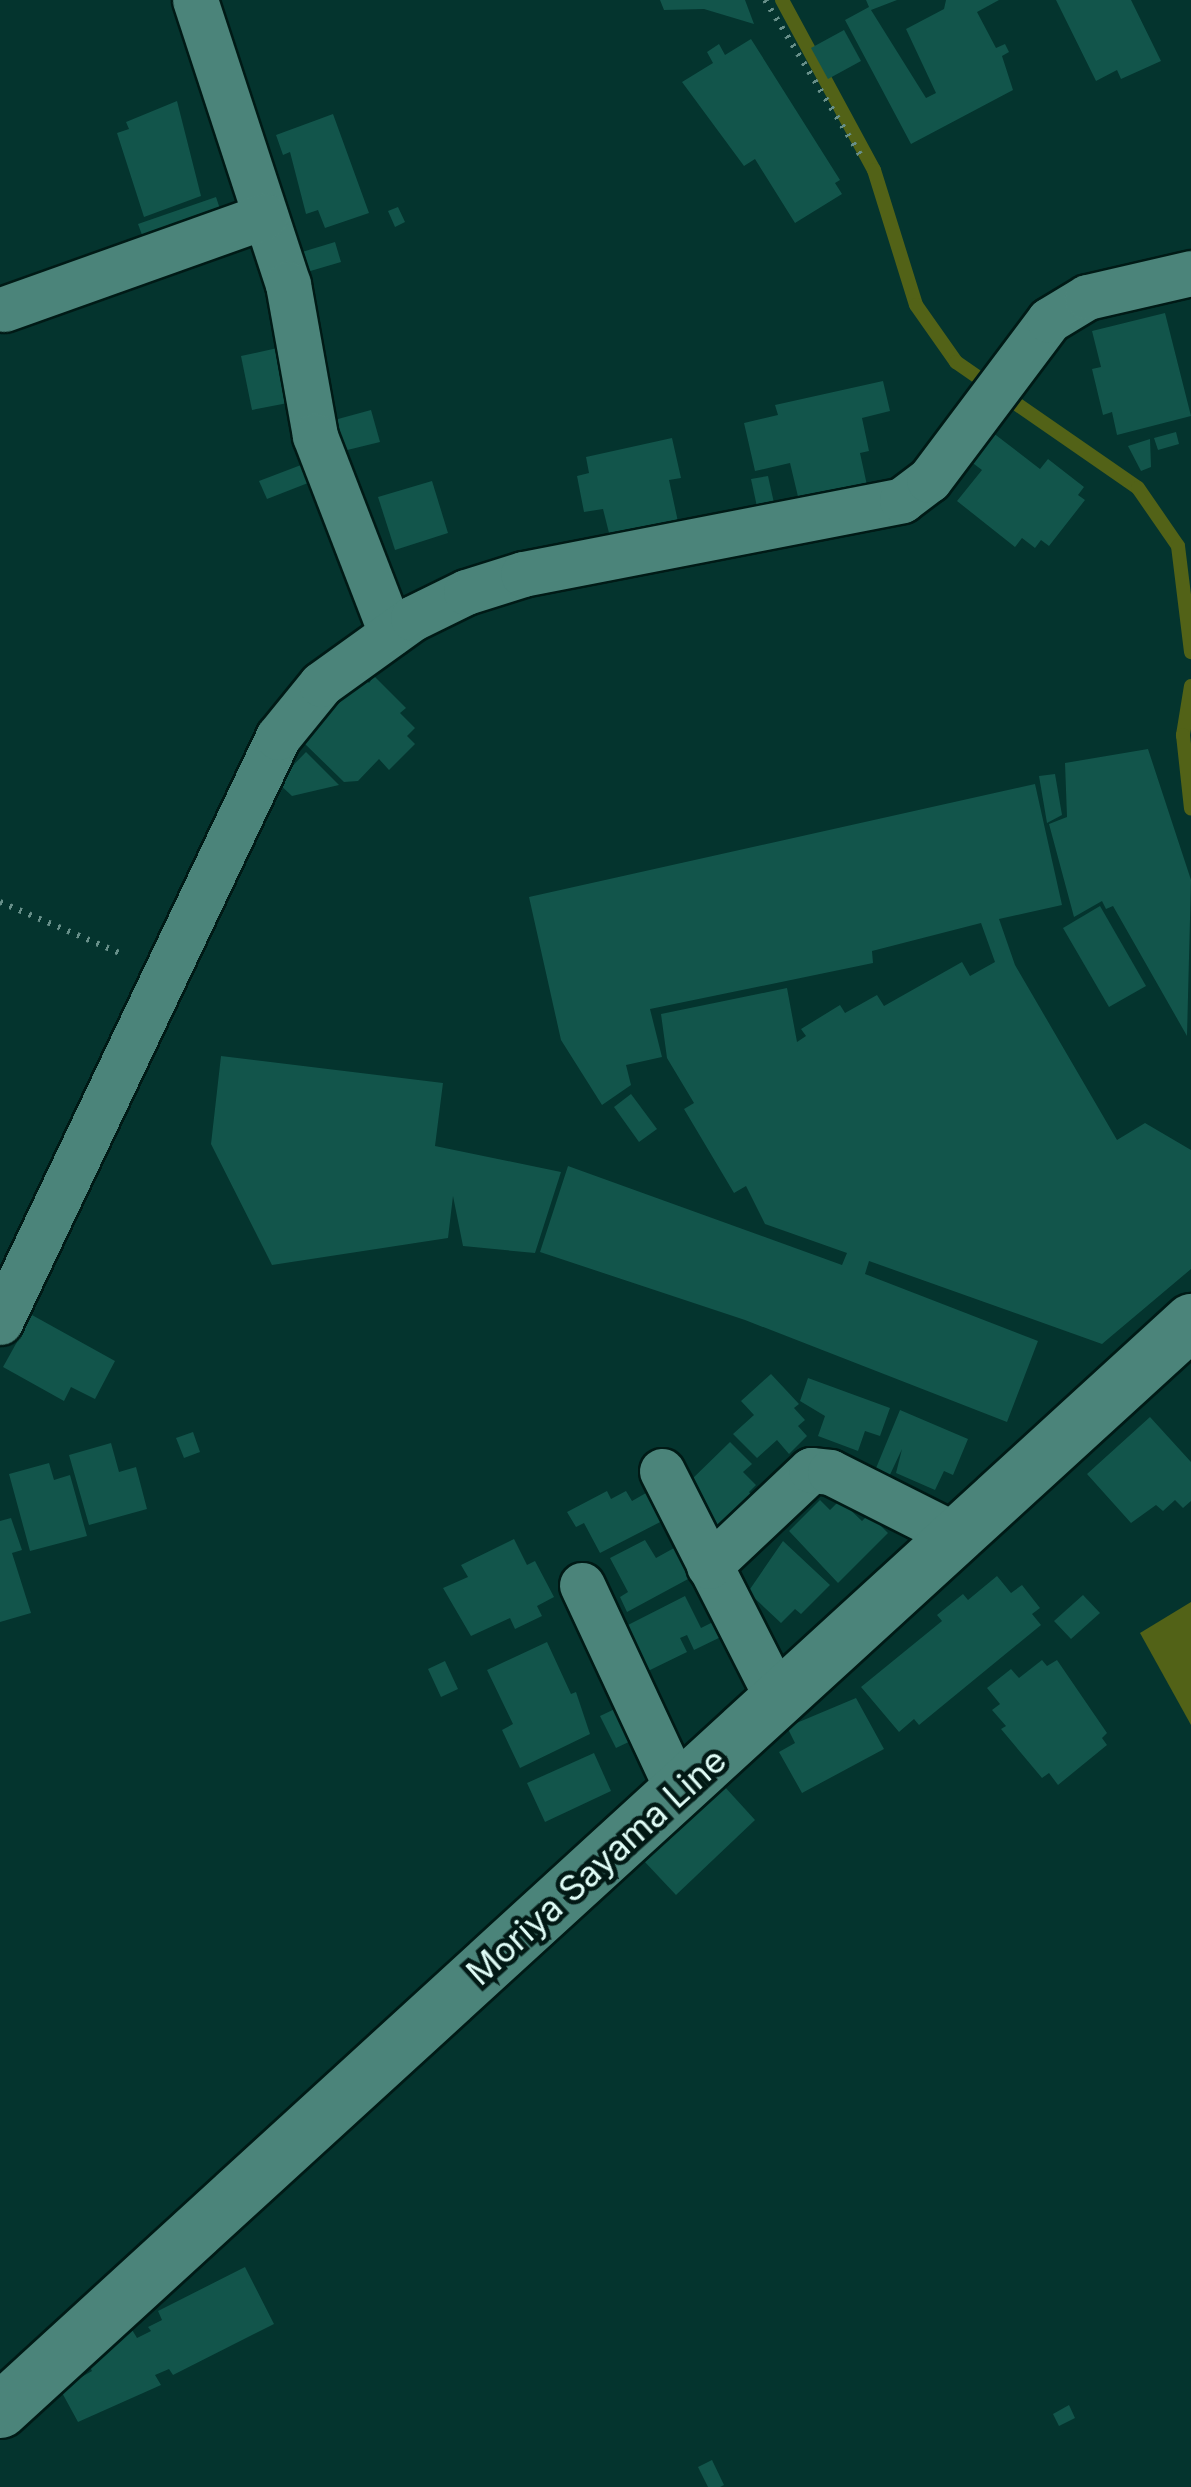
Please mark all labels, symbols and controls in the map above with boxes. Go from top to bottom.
street label: Moriya Sayama Line [458,1739,734,1993]

